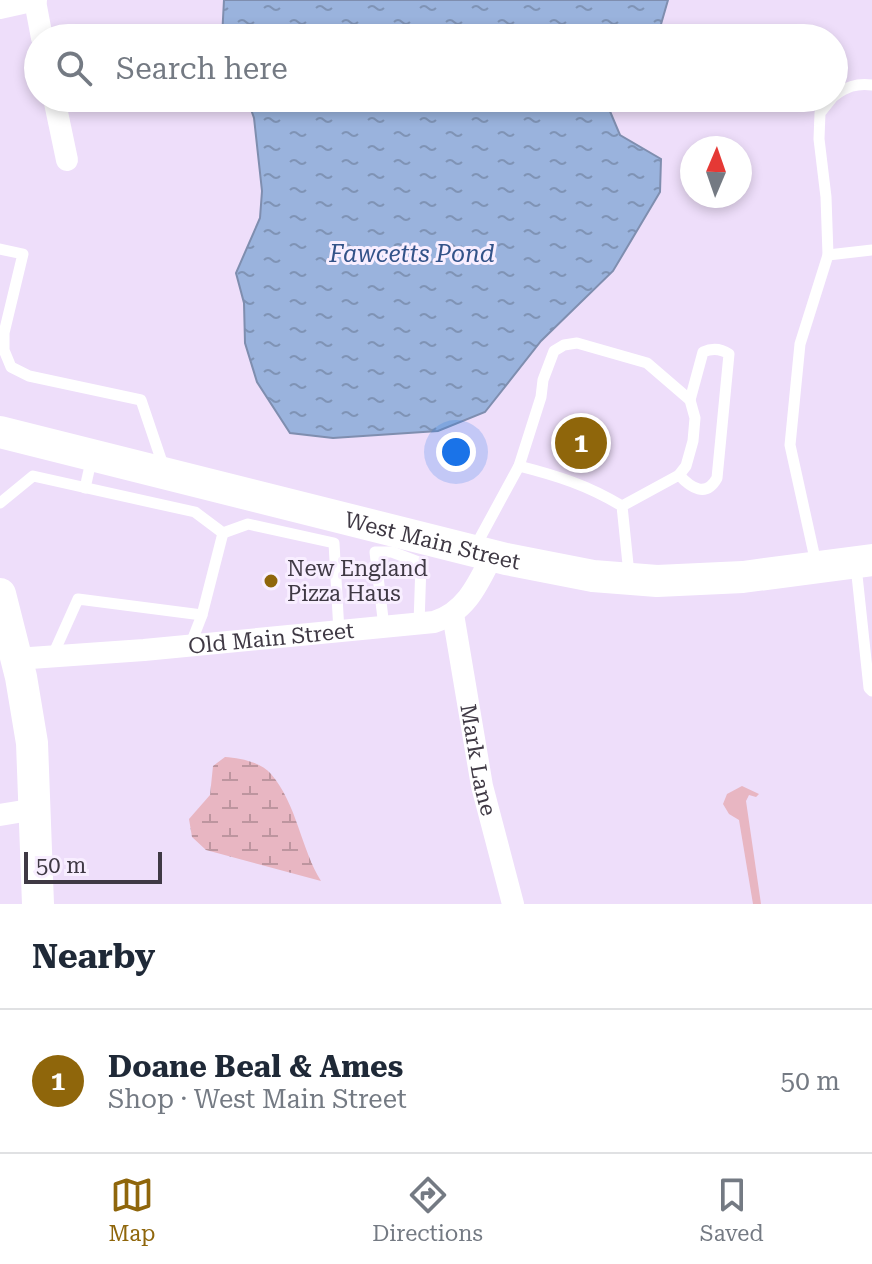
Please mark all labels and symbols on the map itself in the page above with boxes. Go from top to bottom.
north arrow [680,136,752,208]
water label: Fawcetts Pond [328,240,495,268]
pin: 1 [555,413,607,473]
your location [436,432,476,472]
street label: West Main Street [342,506,523,574]
place label: New England Pizza Haus [287,556,428,606]
marker: New England Pizza Haus [262,572,280,590]
street label: Old Main Street [187,617,355,658]
street label: Mark Lane [456,702,502,818]
scale bar [24,848,162,884]

